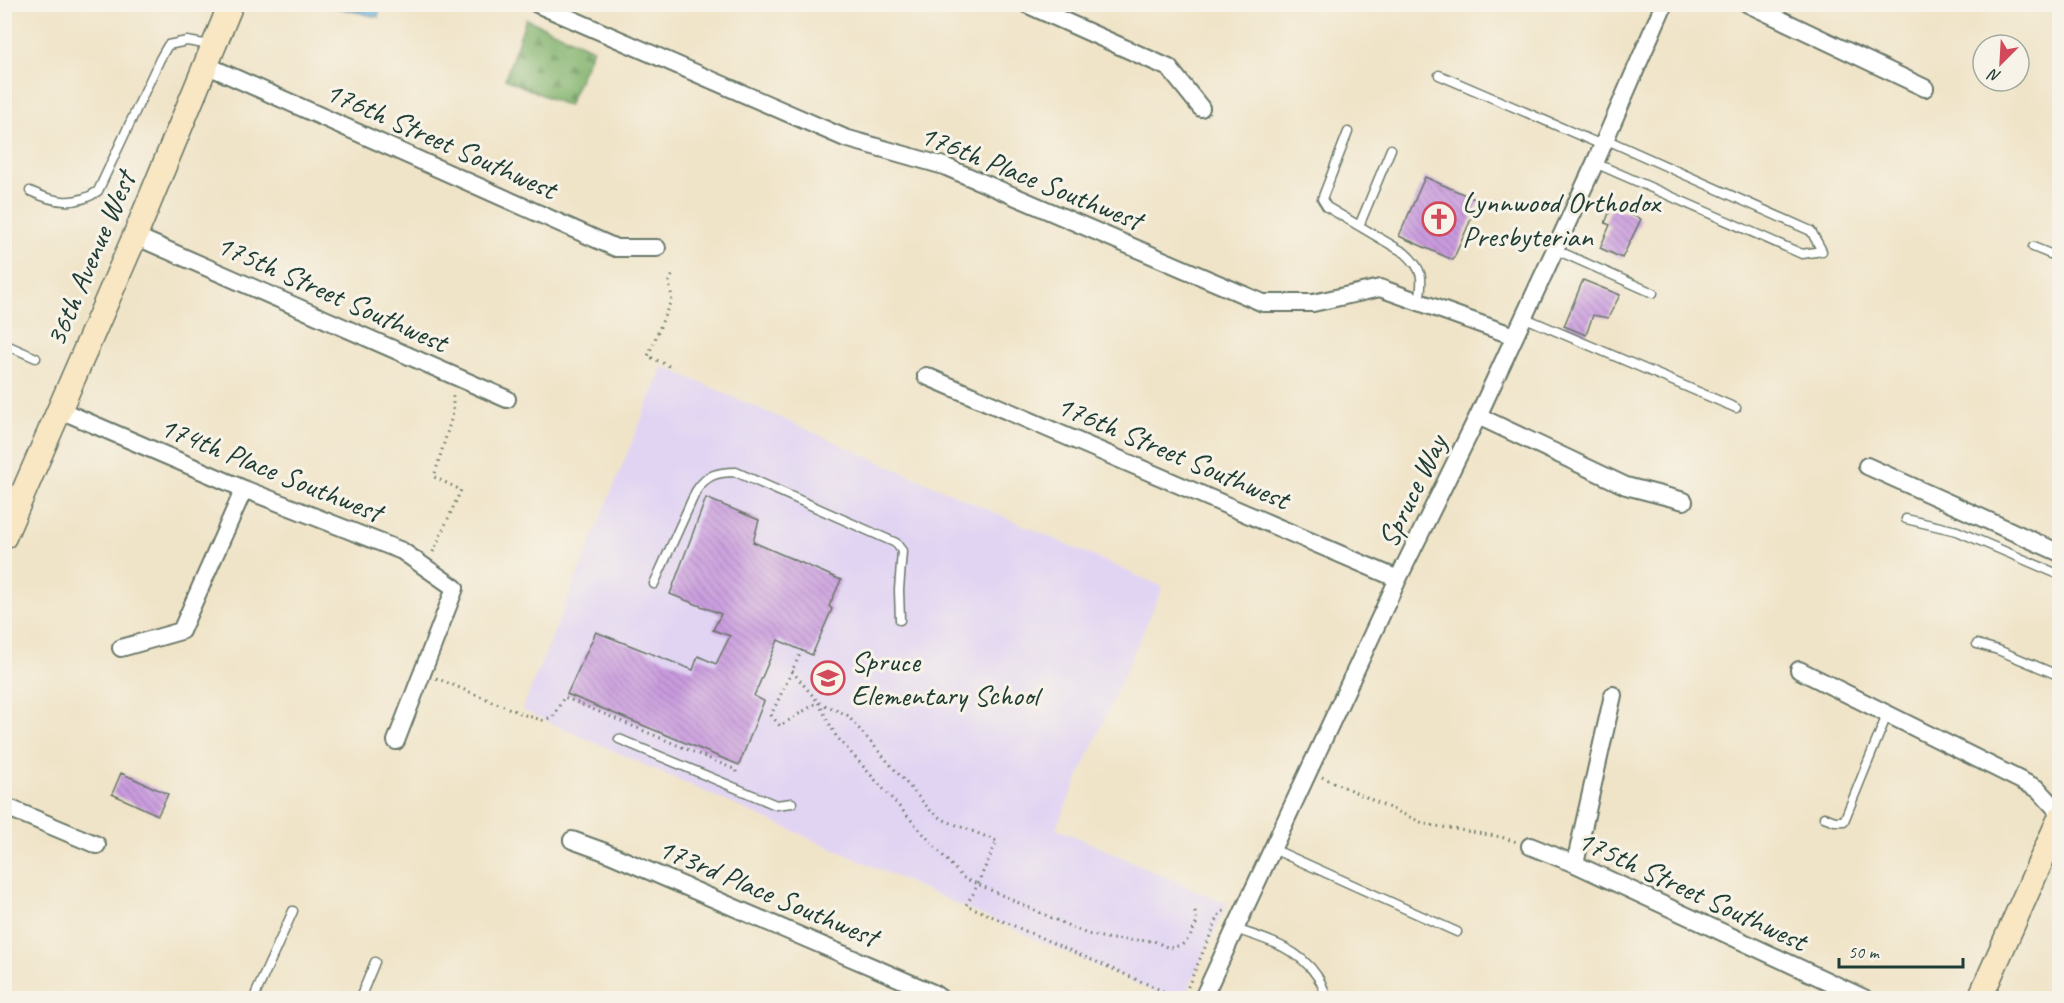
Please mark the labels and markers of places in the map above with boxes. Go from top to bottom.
place label: Lynnwood Orthodox Presbyterian [1462,183,1662,255]
church icon: Lynnwood Orthodox Presbyterian [1421,201,1457,237]
place label: Spruce Elementary School [851,642,1043,714]
school or university icon: Spruce Elementary School [810,660,846,696]

